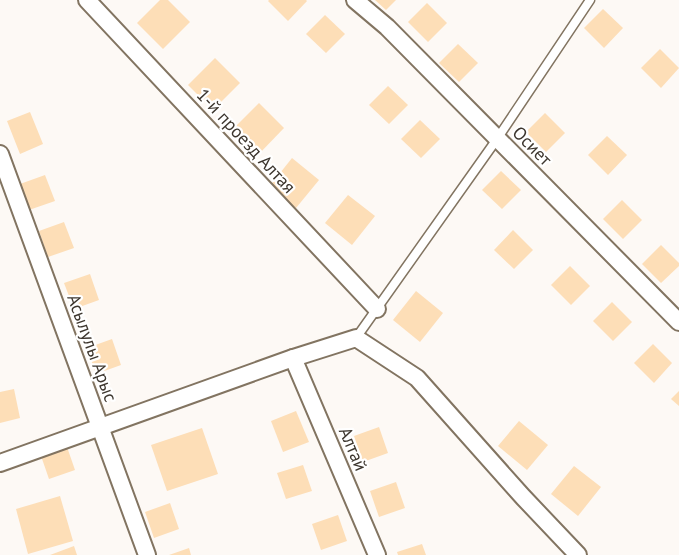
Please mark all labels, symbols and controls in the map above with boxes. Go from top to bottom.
street label: 1-й проезд Алтая [192,83,301,198]
street label: Осиет [508,121,558,171]
street label: Асылулы Арыс [62,291,123,405]
street label: Алтай [334,423,373,474]

